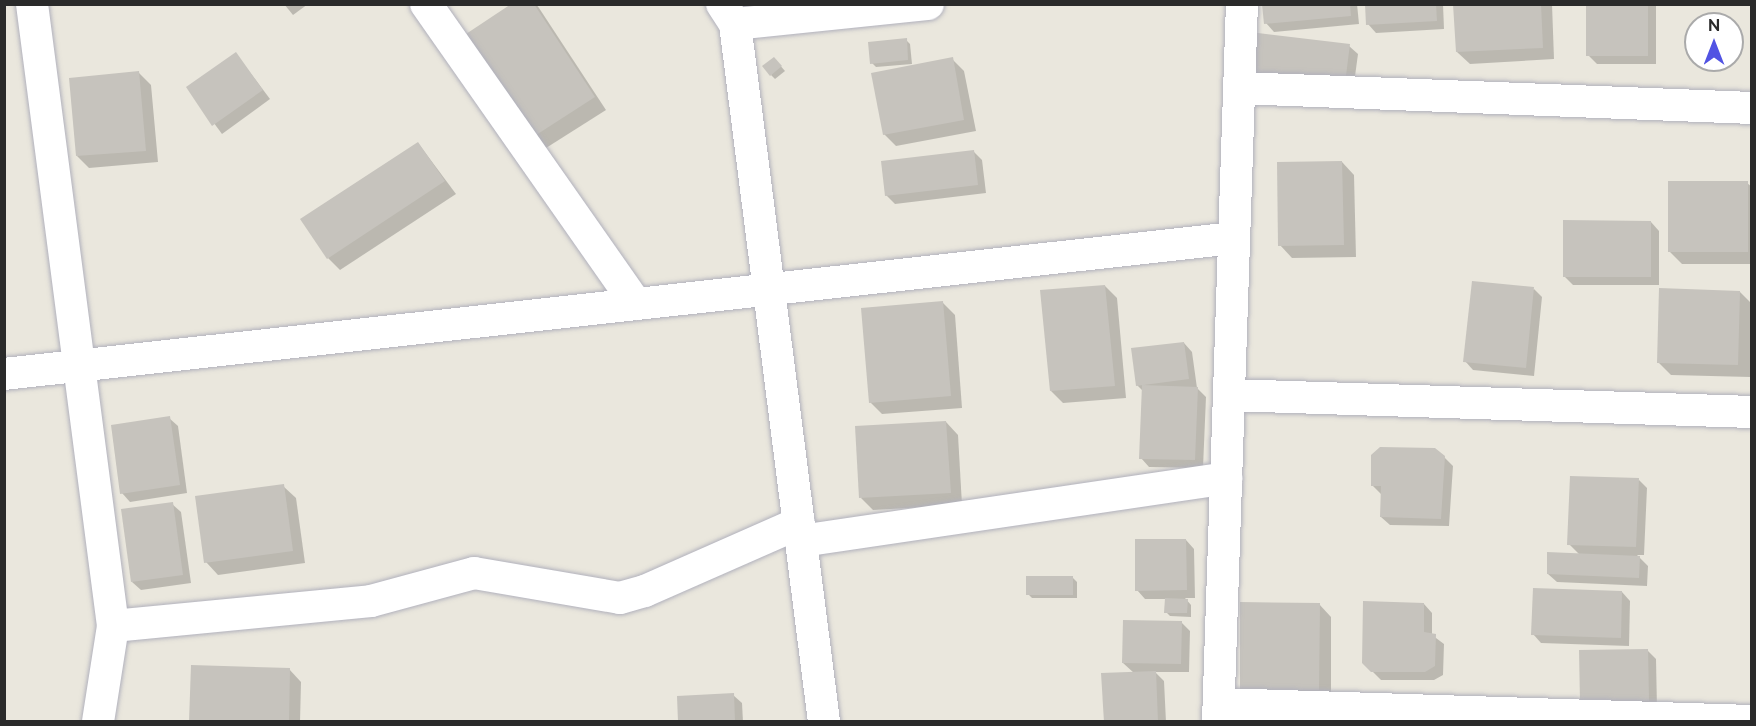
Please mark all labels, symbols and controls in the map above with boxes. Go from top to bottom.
north arrow [1684,12,1744,72]
text: N [1708,16,1720,35]

